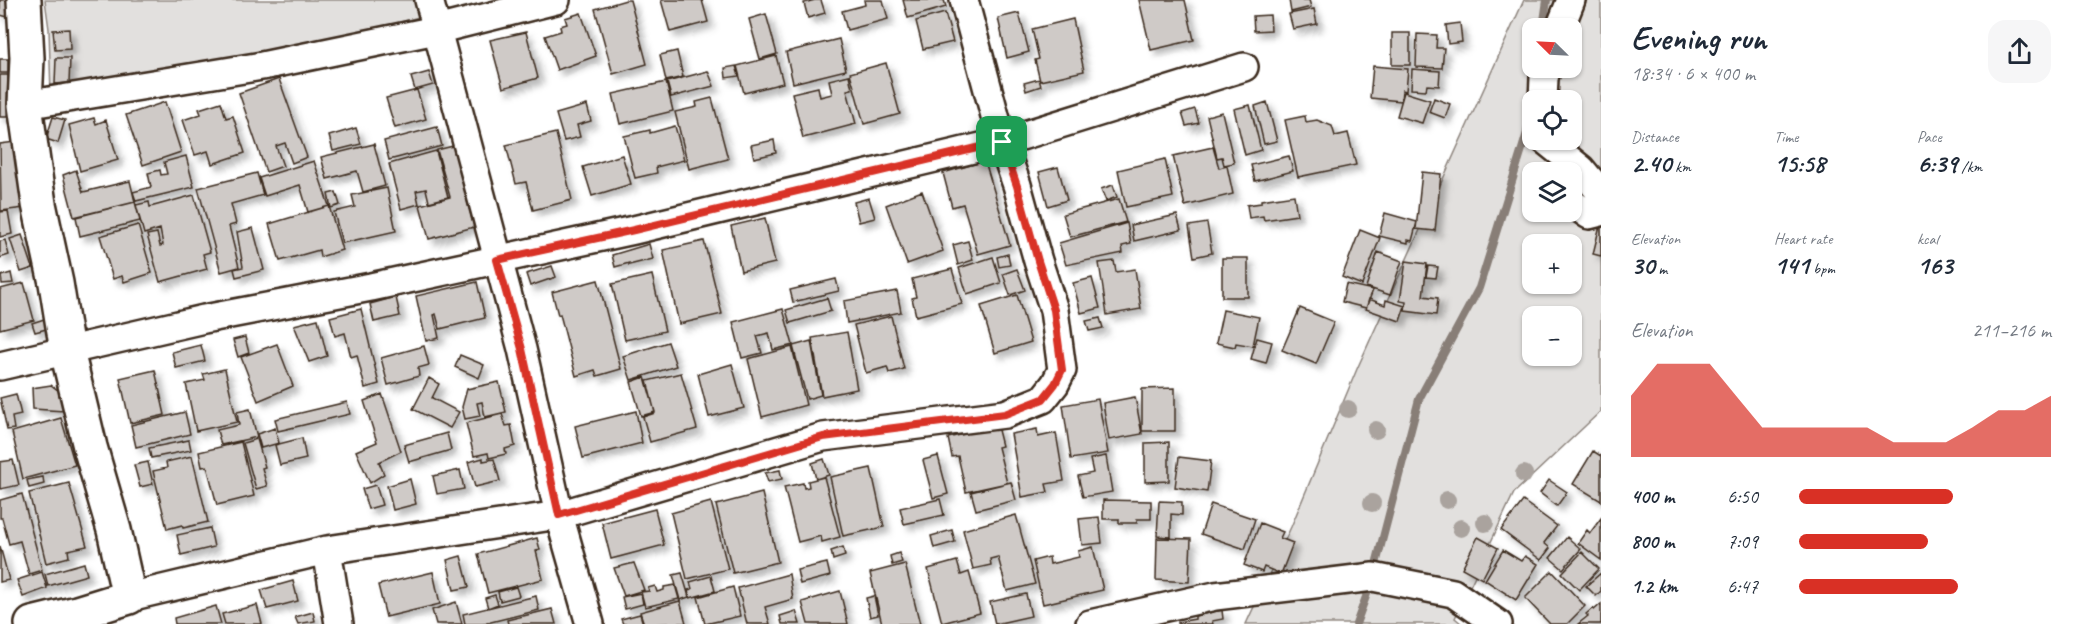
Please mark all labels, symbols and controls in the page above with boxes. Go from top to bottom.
text: Evening run [1631,17,1766,59]
north arrow [1522,18,1582,78]
map controls [1522,18,1582,366]
button: share [1988,20,2051,83]
text: 18:34 · 6 × 400 m [1631,61,1755,86]
button: locate [1522,90,1582,150]
pin [976,116,1027,167]
icon: arrive [985,125,1018,158]
text: Distance [1631,127,1679,147]
text: Time [1774,127,1798,147]
text: Pace [1917,127,1942,147]
text: 2.40 [1631,147,1671,180]
text: 15:58 [1774,147,1825,180]
text: 6:39 [1917,147,1957,180]
text: km [1671,157,1691,177]
text: /km [1957,157,1982,177]
button: layers [1522,162,1582,222]
text: Elevation [1631,229,1680,249]
text: Heart rate [1774,229,1832,249]
text: kcal [1917,229,1938,249]
button: + [1522,234,1582,294]
text: 30 [1631,249,1654,282]
text: 141 [1774,249,1809,282]
text: 163 [1917,249,1953,282]
text: m [1654,259,1667,279]
text: bpm [1809,259,1835,279]
button: − [1522,306,1582,366]
text: Elevation [1631,318,1693,343]
text: 211–216 m [1972,318,2051,343]
text: 400 m [1631,484,1674,509]
text: 6:50 [1727,484,1758,509]
text: 800 m [1631,529,1674,554]
text: 7:09 [1727,529,1758,554]
text: 1.2 km [1631,574,1678,599]
text: 6:47 [1727,574,1758,599]

